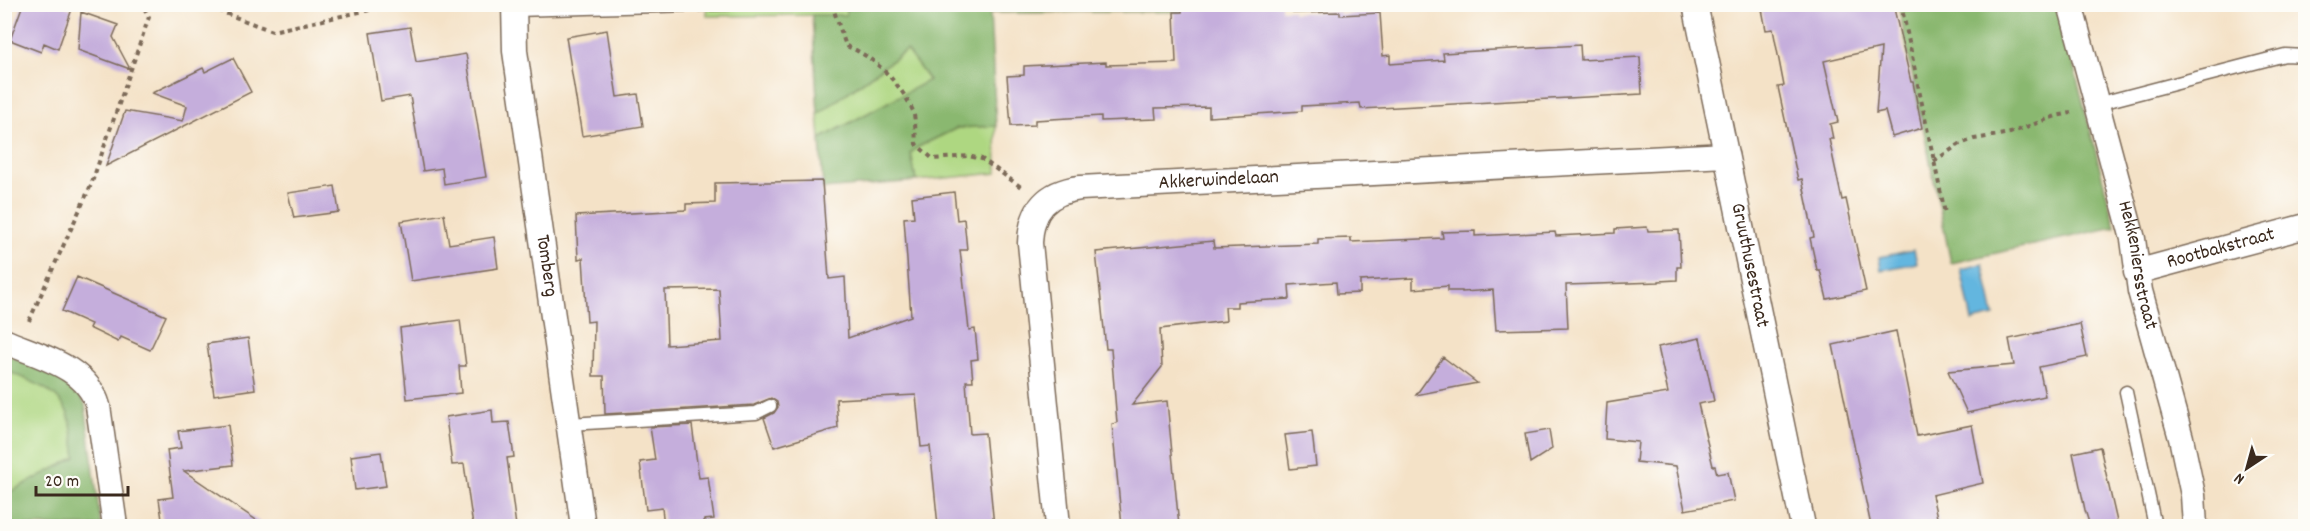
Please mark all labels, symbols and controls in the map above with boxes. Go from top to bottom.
street label: Akkerwindelaan [1158,164,1280,198]
street label: Hekkeniersstraat [2109,198,2164,333]
street label: Gruuthusestraat [1723,201,1776,330]
street label: Rootbakstraat [2164,221,2278,277]
street label: Tomberg [527,233,564,299]
north arrow [2217,438,2277,498]
scale bar [36,459,128,497]
text: N [2230,466,2250,490]
text: 20 m [45,470,79,495]

